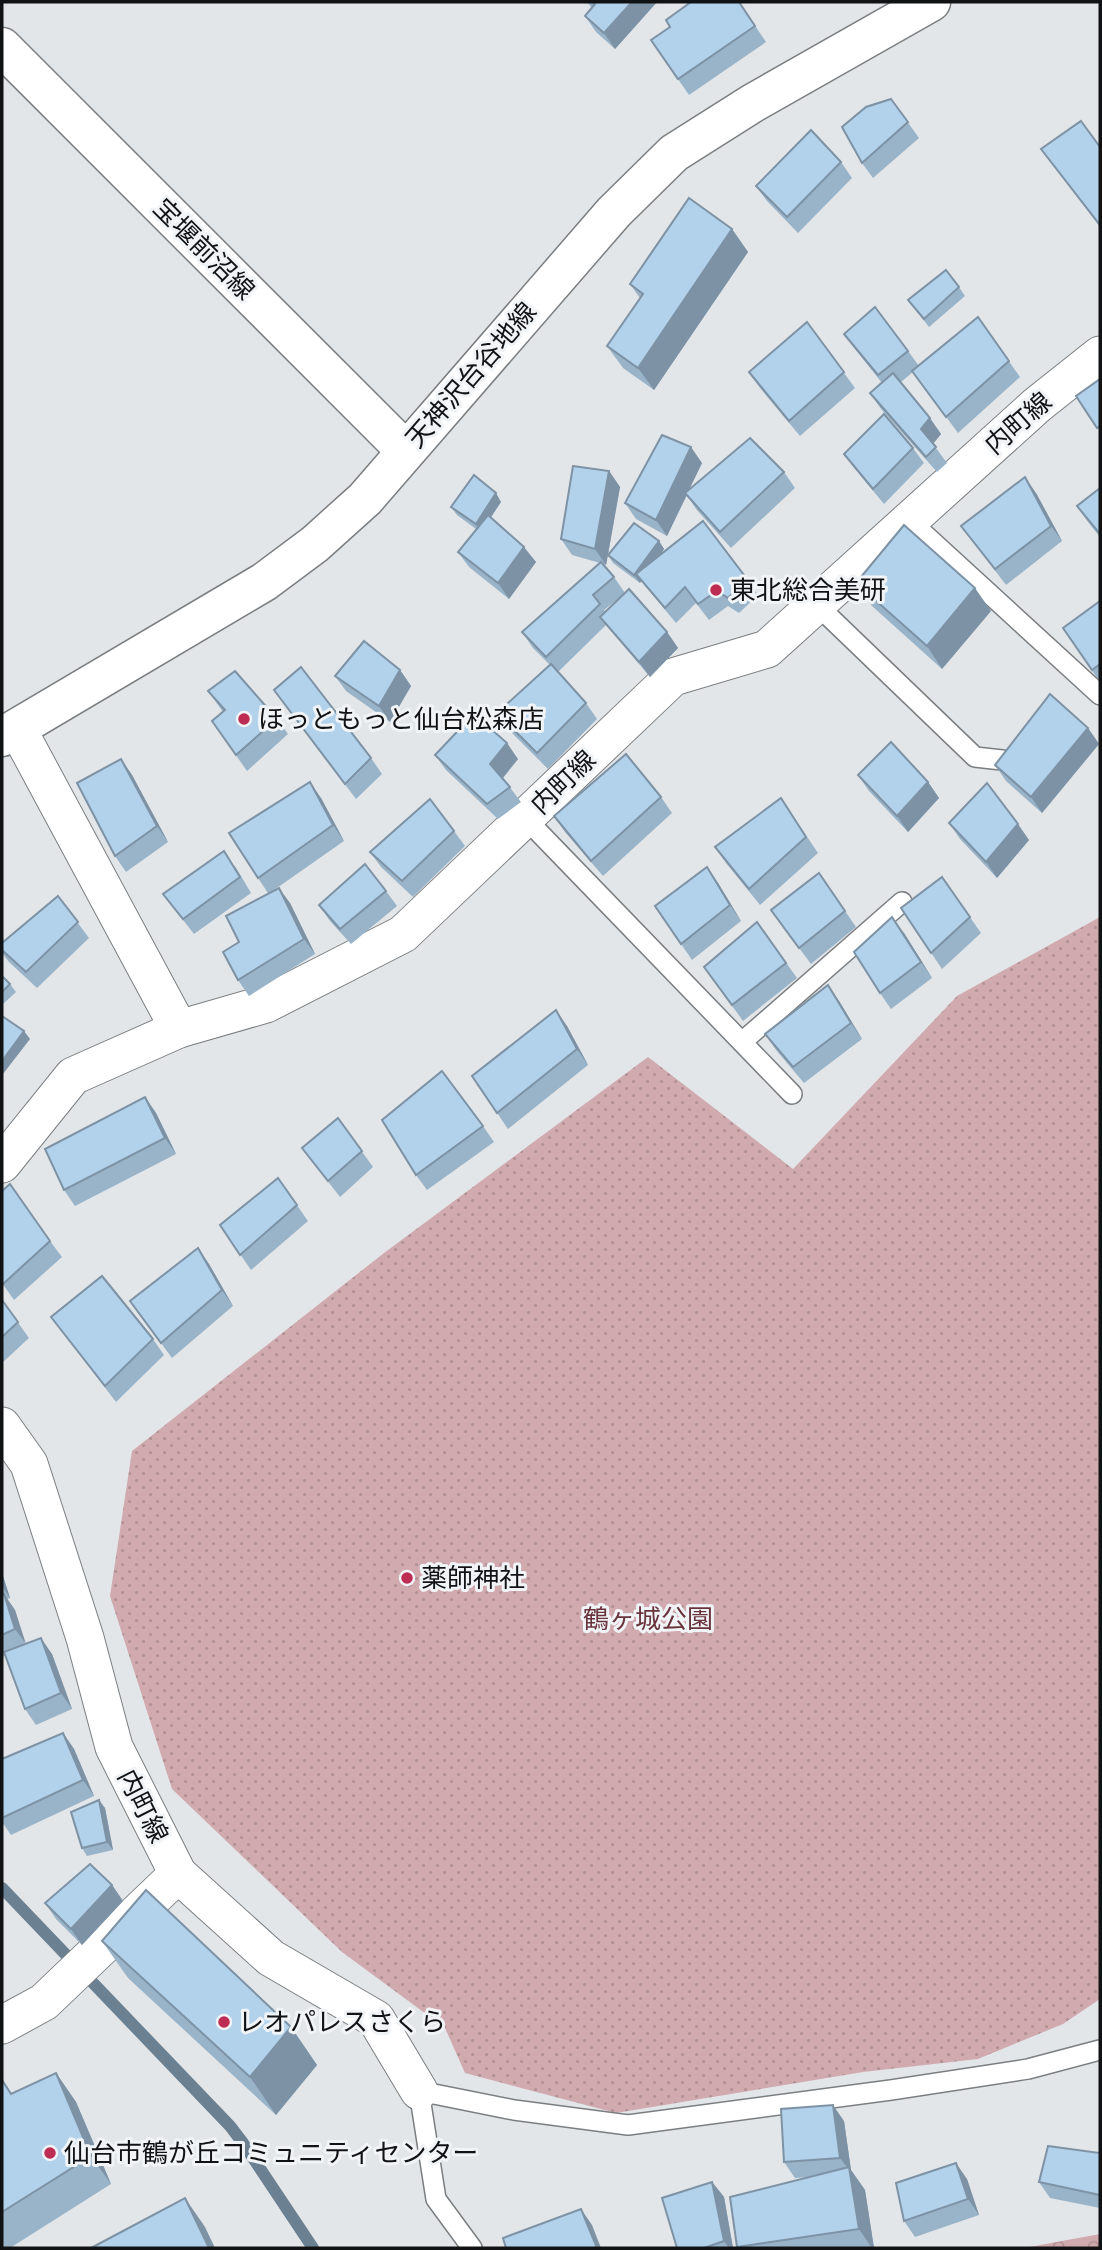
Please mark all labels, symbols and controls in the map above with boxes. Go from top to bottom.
street label: 宝堰前沼線 [145,190,263,308]
street label: 天神沢台谷地線 [397,294,545,456]
street label: 内町線 [976,383,1060,463]
place label: 東北総合美研 [730,571,886,609]
marker: 東北総合美研 [708,582,724,598]
place label: ほっともっと仙台松森店 [258,700,544,738]
marker: ほっともっと仙台松森店 [236,711,252,727]
street label: 内町線 [522,741,604,823]
place label: 薬師神社 [421,1559,525,1597]
marker: 薬師神社 [399,1570,415,1586]
park label: 鶴ヶ城公園 [583,1600,713,1638]
street label: 内町線 [108,1763,178,1849]
place label: レオパレスさくら [238,2003,446,2041]
marker: レオパレスさくら [216,2014,232,2030]
place label: 仙台市鶴が丘コミュニティセンター [64,2134,478,2172]
marker: 仙台市鶴が丘コミュニティセンター [42,2145,58,2161]

